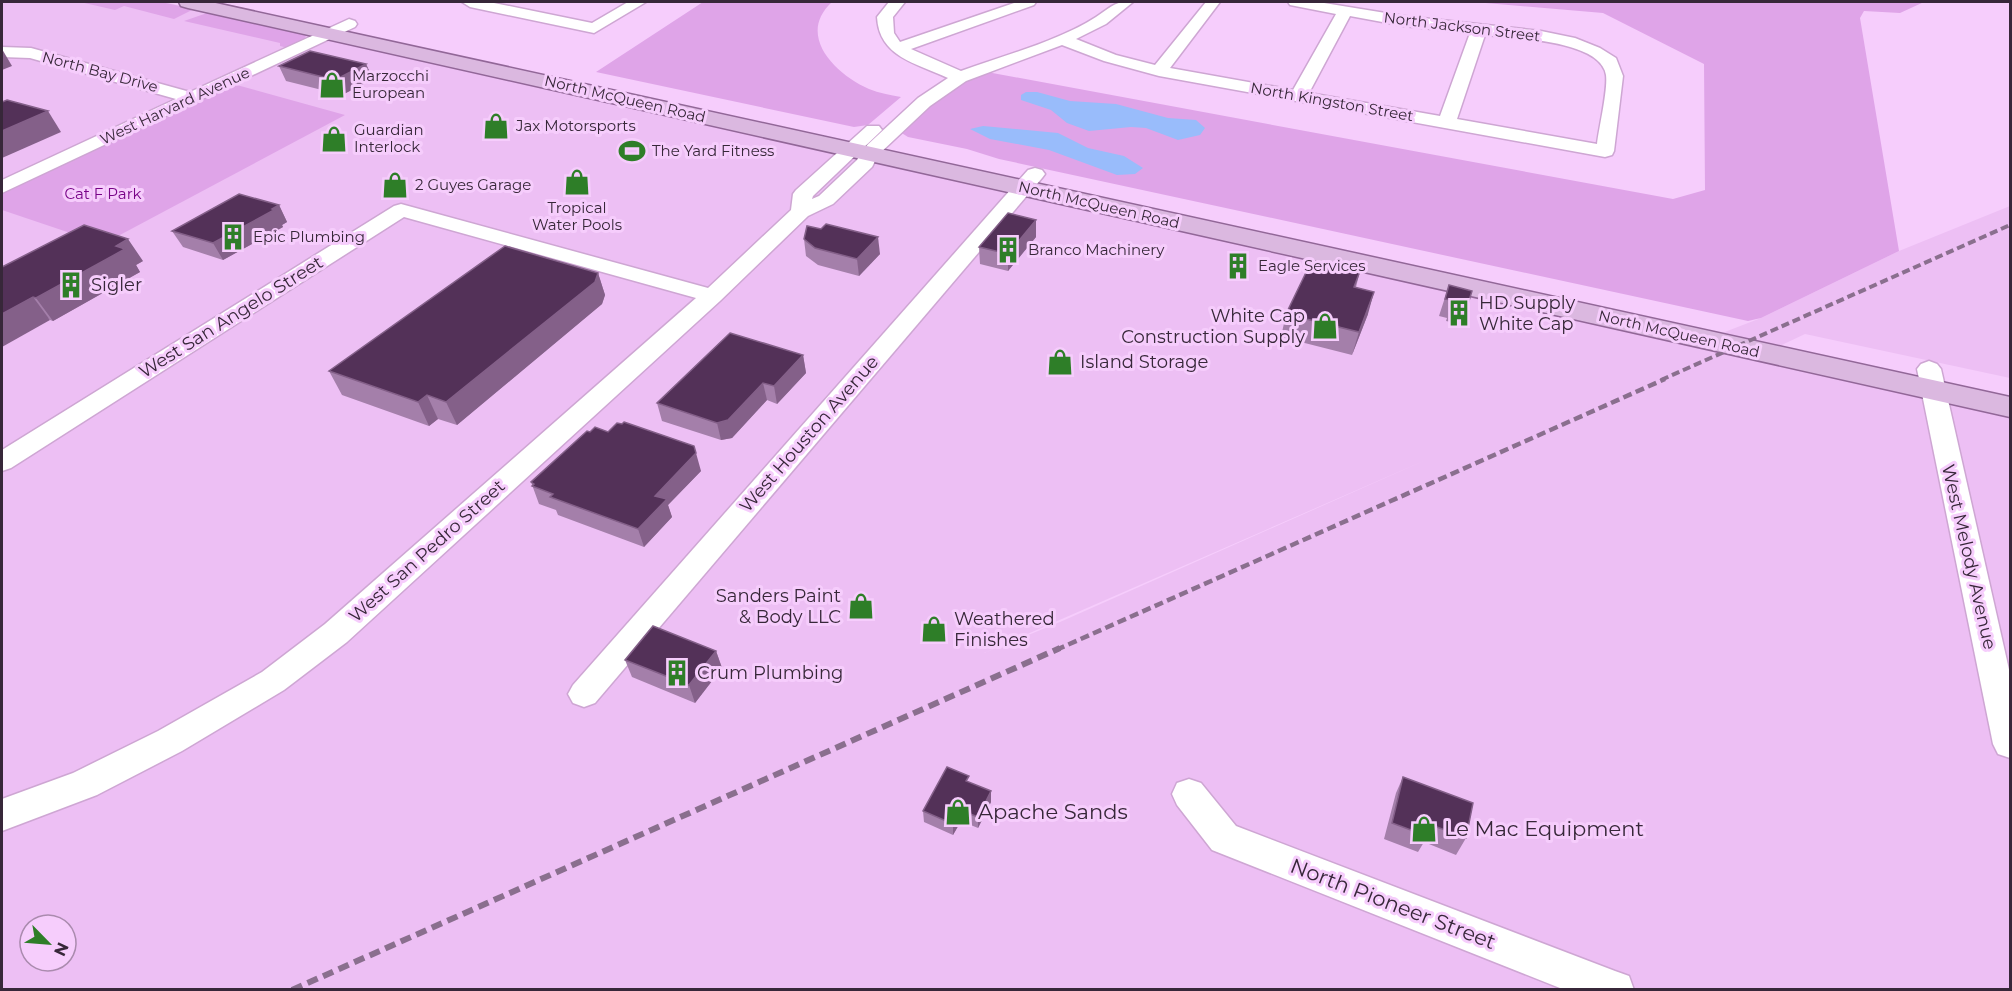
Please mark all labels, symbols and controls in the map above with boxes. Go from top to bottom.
street label: North Jackson Street [1383,7,1541,46]
street label: North Bay Drive [40,47,160,96]
street label: West Harvard Avenue [97,63,253,149]
place label: Marzocchi European [352,66,429,102]
shop icon: Marzocchi European [317,70,347,100]
street label: North McQueen Road [543,71,708,126]
street label: North Kingston Street [1249,78,1415,125]
shop icon: Jax Motorsports [481,111,511,141]
place label: Jax Motorsports [515,116,636,135]
place label: Guardian Interlock [354,120,424,156]
shop icon: Guardian Interlock [319,124,349,154]
sports icon: The Yard Fitness [617,136,647,166]
place label: The Yard Fitness [652,141,774,160]
shop icon: Tropical Water Pools [562,167,592,197]
shop icon: 2 Guyes Garage [380,170,410,200]
place label: 2 Guyes Garage [415,175,531,194]
street label: North McQueen Road [1017,177,1182,232]
park label: Cat F Park [64,184,142,203]
place label: Tropical Water Pools [532,198,622,234]
building icon: Epic Plumbing [218,222,248,252]
place label: Epic Plumbing [253,227,365,246]
building icon: Branco Machinery [993,235,1023,265]
place label: Branco Machinery [1028,240,1165,259]
street label: West San Angelo Street [135,251,327,383]
building icon: Eagle Services [1223,251,1253,281]
place label: Eagle Services [1258,256,1365,275]
building icon: Sigler [56,270,86,300]
place label: Sigler [91,274,142,296]
place label: HD Supply White Cap [1479,292,1576,335]
building icon: HD Supply White Cap [1444,298,1474,328]
place label: White Cap Construction Supply [1121,305,1305,348]
street label: North McQueen Road [1597,306,1762,361]
shop icon: White Cap Construction Supply [1310,311,1340,341]
shop icon: Island Storage [1045,347,1075,377]
street label: West Houston Avenue [735,351,883,517]
place label: Island Storage [1080,351,1209,373]
street label: West Melody Avenue [1937,462,2001,652]
street label: West San Pedro Street [344,475,510,627]
place label: Sanders Paint & Body LLC [716,585,841,628]
shop icon: Sanders Paint & Body LLC [846,591,876,621]
place label: Weathered Finishes [954,608,1055,651]
shop icon: Weathered Finishes [919,614,949,644]
building icon: Crum Plumbing [662,658,692,688]
place label: Crum Plumbing [697,662,843,684]
shop icon: Apache Sands [943,797,973,827]
place label: Apache Sands [978,799,1128,824]
shop icon: Le Mac Equipment [1409,814,1439,844]
place label: Le Mac Equipment [1444,816,1644,841]
street label: North Pioneer Street [1287,853,1499,954]
north arrow [18,913,78,973]
text: N [50,939,72,959]

